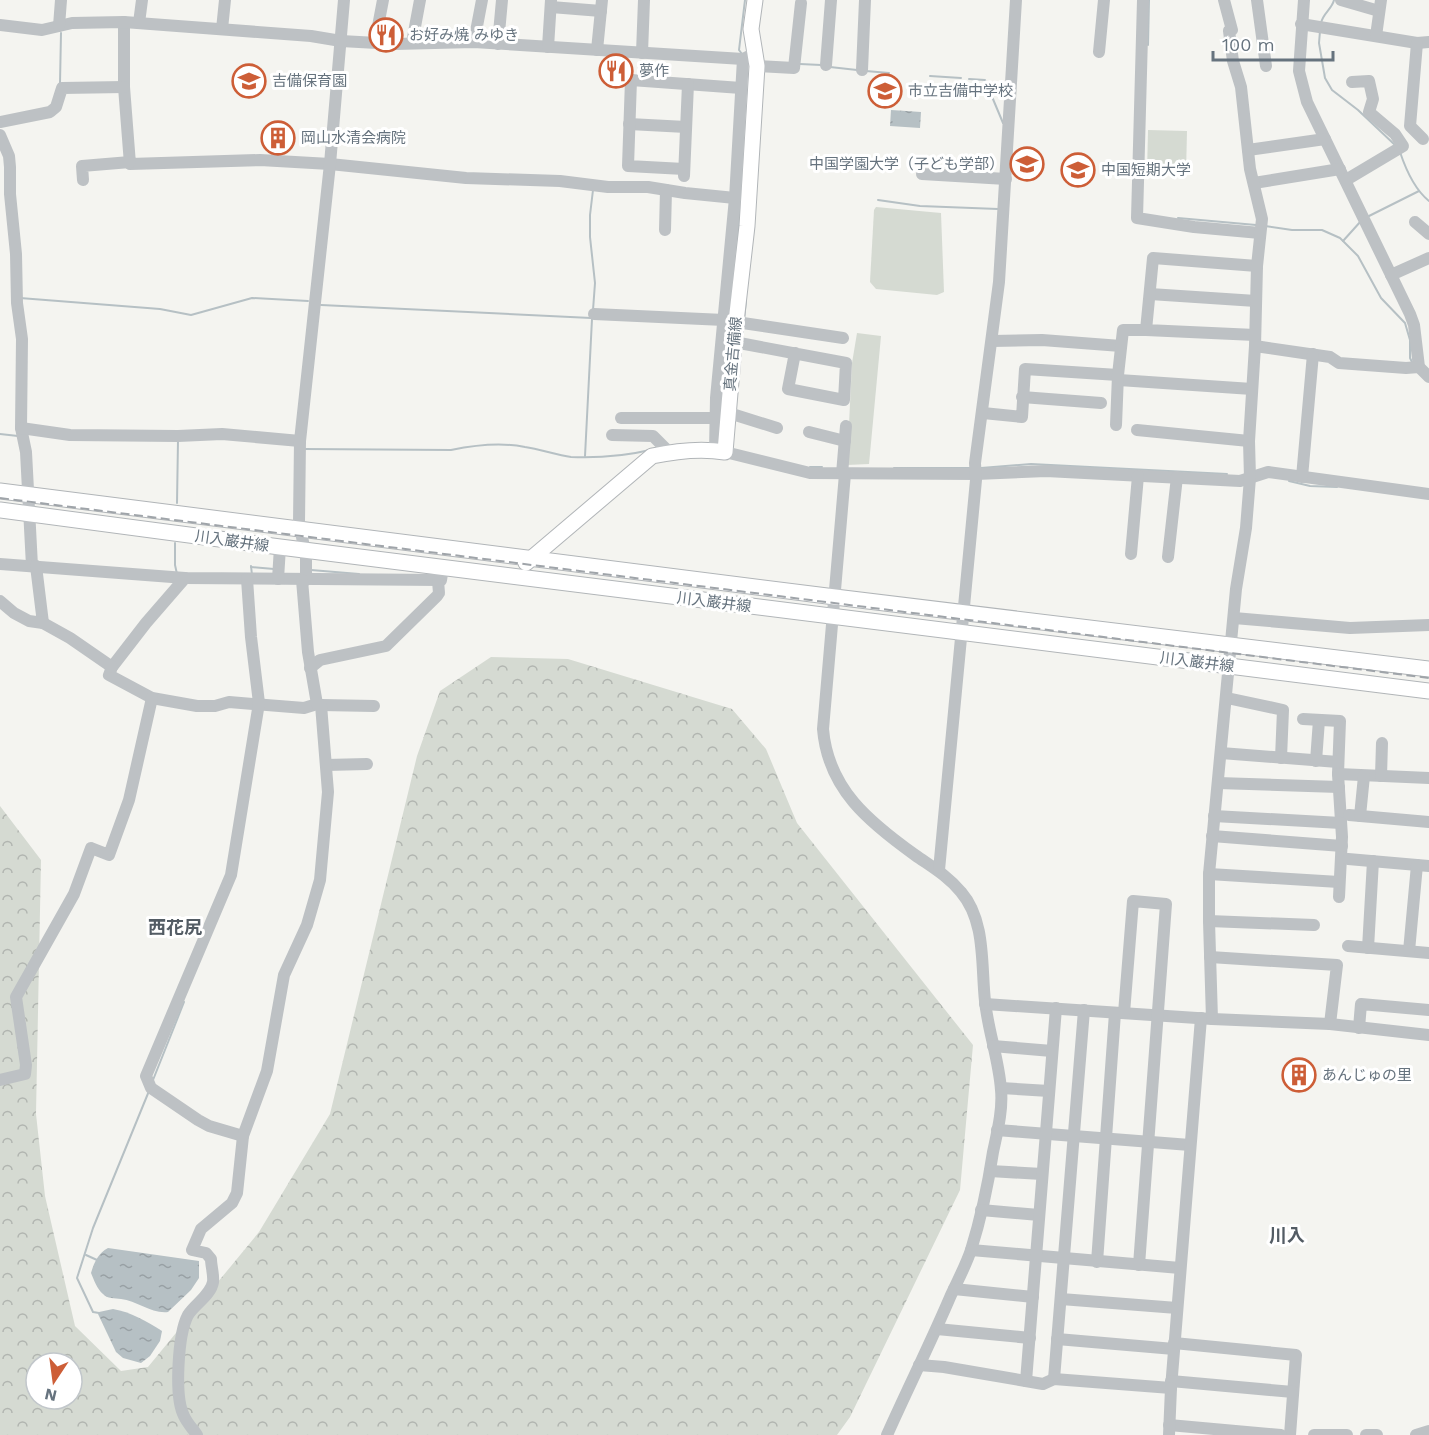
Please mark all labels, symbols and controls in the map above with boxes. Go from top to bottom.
restaurant icon: お好み焼 みゆき [368,17,404,53]
scale bar [1213,24,1333,62]
place label: お好み焼 みゆき [409,26,519,44]
text: 100 m [1222,34,1275,55]
restaurant icon: 夢作 [598,53,634,89]
place label: 夢作 [639,62,669,80]
school or university icon: 吉備保育園 [231,63,267,99]
place label: 吉備保育園 [272,72,347,90]
school or university icon: 市立吉備中学校 [867,73,903,109]
place label: 市立吉備中学校 [908,82,1013,100]
building icon: 岡山水清会病院 [260,120,296,156]
place label: 岡山水清会病院 [301,129,406,147]
school or university icon: 中国学園大学（子ども学部） [1009,146,1045,182]
school or university icon: 中国短期大学 [1060,152,1096,188]
place label: 中国学園大学（子ども学部） [809,155,1004,173]
place label: 中国短期大学 [1101,161,1191,179]
street label: 真金吉備線 [721,316,745,392]
street label: 川入巌井線 [194,527,270,555]
street label: 川入巌井線 [676,588,752,616]
street label: 川入巌井線 [1159,648,1235,676]
district label: 西花尻 [148,917,202,938]
building icon: あんじゅの里 [1281,1057,1317,1093]
place label: あんじゅの里 [1322,1066,1412,1084]
district label: 川入 [1269,1225,1305,1246]
north arrow [24,1351,84,1411]
text: N [43,1385,59,1406]

